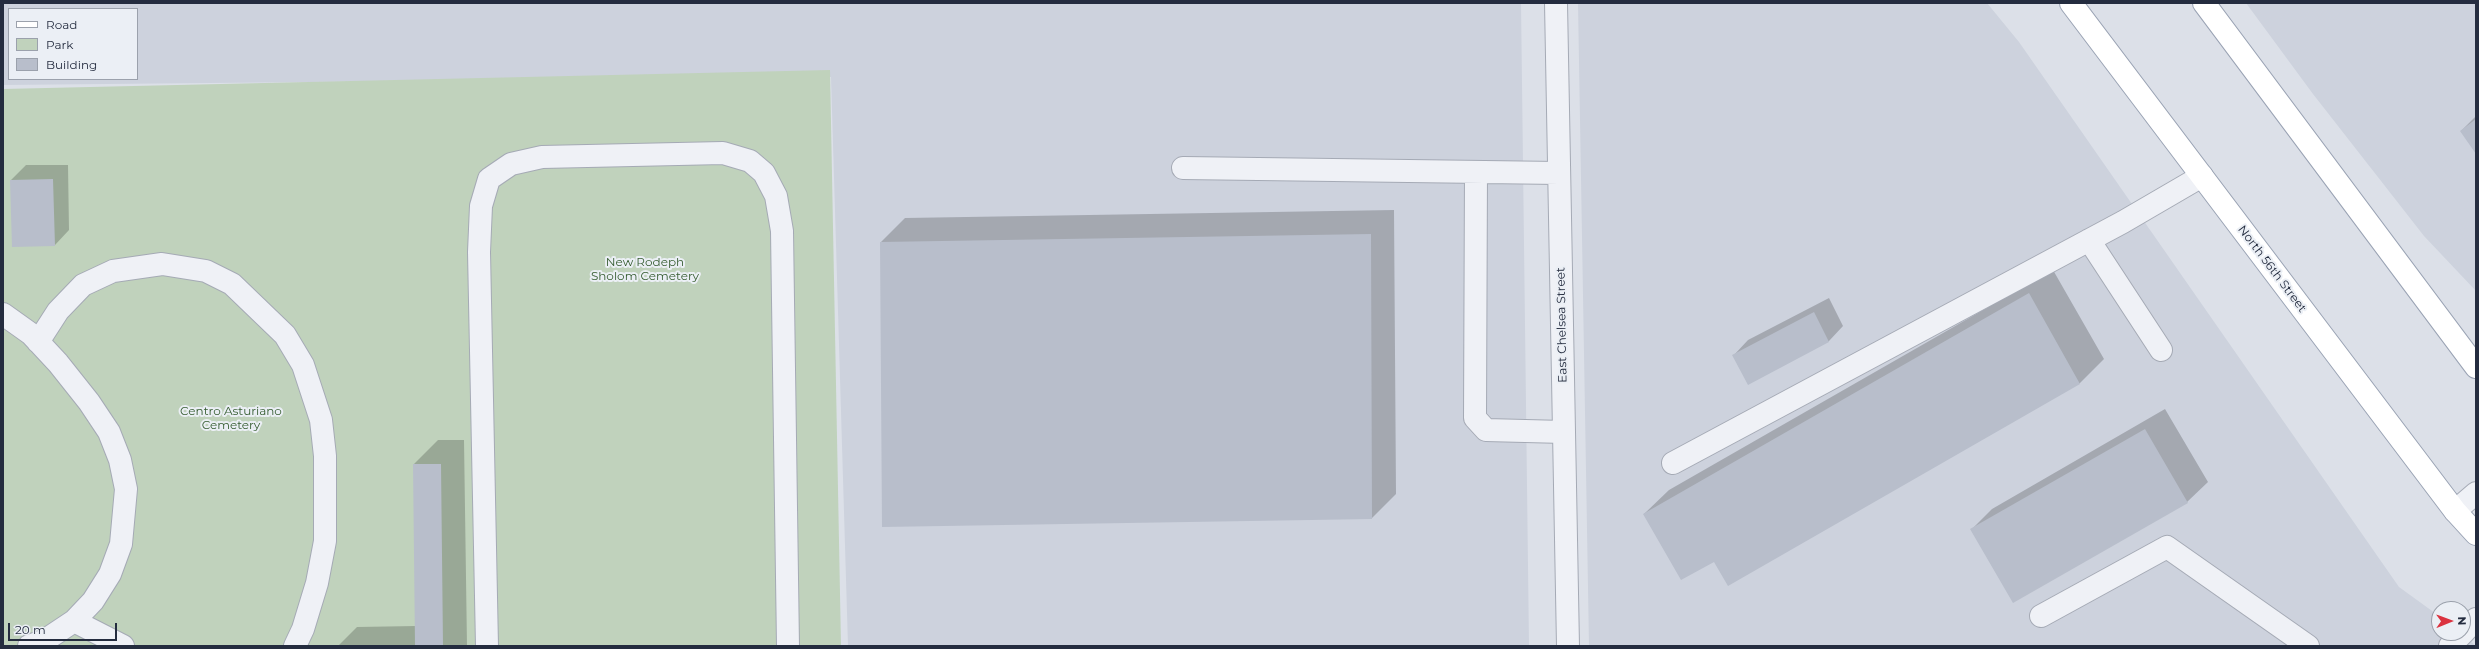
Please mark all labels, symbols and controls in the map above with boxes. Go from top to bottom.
legend [8,8,138,80]
text: Road [46,17,77,32]
text: Park [46,37,73,52]
text: Building [46,57,97,72]
street label: North 56th Street [2235,223,2309,315]
park label: New Rodeph Sholom Cemetery [591,255,699,283]
street label: East Chelsea Street [1554,267,1570,383]
park label: Centro Asturiano Cemetery [180,404,282,432]
north arrow [2431,601,2471,641]
scale bar [10,615,119,641]
text: N [2455,616,2469,625]
text: 20 m [15,622,46,637]

